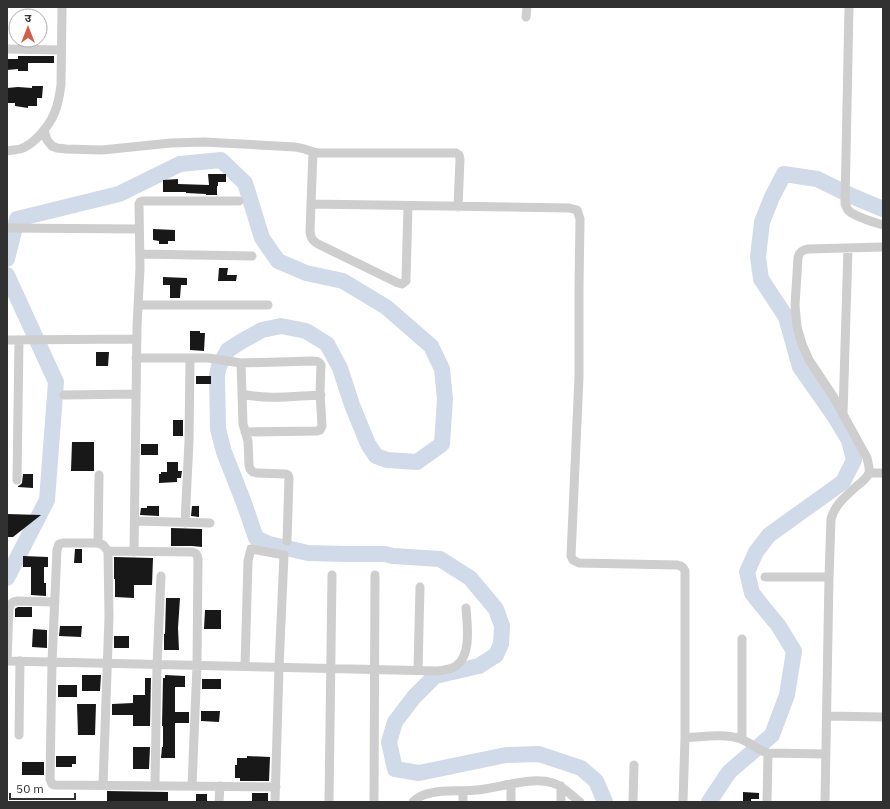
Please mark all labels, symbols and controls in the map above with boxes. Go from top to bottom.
north arrow [8,8,48,48]
text: उ [25,11,32,25]
scale bar [10,775,75,801]
text: 50 m [16,781,44,796]

